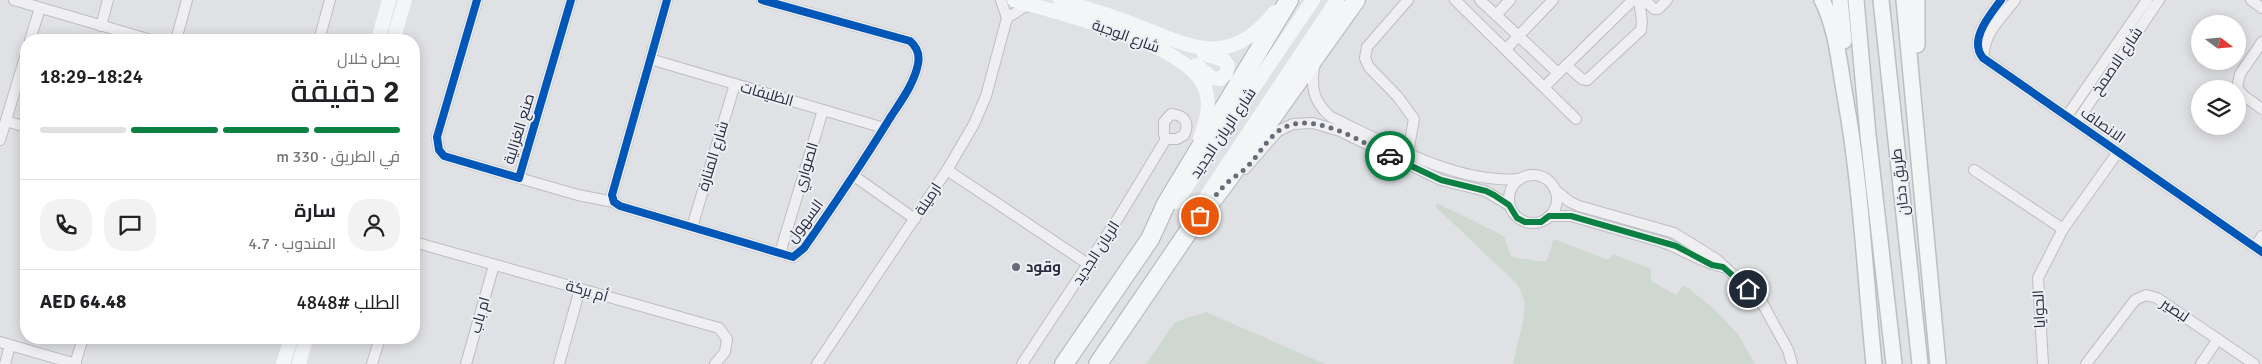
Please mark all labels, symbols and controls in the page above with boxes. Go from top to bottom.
street label: شارع الوجبة [1089,15,1162,58]
north arrow [2191,15,2246,70]
map controls [2191,15,2246,135]
street label: شارع الاصمخ [2088,24,2148,99]
text: يصل خلال [337,49,400,69]
text: 18:24–18:29 [40,65,143,89]
text: 2 دقيقة [290,72,400,111]
street label: الظليفات [738,78,796,110]
button: layers [2191,80,2246,135]
street label: شارع الريان الجديد [1186,84,1262,183]
street label: صنع الغزالية [500,92,540,167]
street label: الانصاف [2077,103,2129,147]
street label: شارع المنارة [694,119,734,194]
courier [1365,131,1415,181]
street label: الصواري [790,140,825,195]
icon: car [1376,142,1404,170]
text: في الطريق · 330 m [276,147,400,167]
street label: طريق دخان [1887,147,1914,217]
street label: ارميلة [911,179,945,219]
pin [1179,195,1221,237]
street label: السهول [783,196,828,247]
button: phone [40,199,92,251]
button: chat [104,199,156,251]
text: سارة [294,199,336,223]
button: person [348,199,400,251]
icon: bag [1186,202,1214,230]
street label: الريان الجديد [1069,218,1124,289]
text: المندوب · 4.7 [248,234,336,254]
place label: وقود [1026,258,1061,276]
marker: وقود [1010,261,1022,273]
pin [1727,268,1769,310]
street label: أم بركة [563,275,611,307]
icon: home [1734,275,1762,303]
street label: الحوايا [2029,289,2049,329]
text: AED 64.48 [40,290,126,314]
text: الطلب #4848 [297,291,400,315]
street label: لبصير [2157,294,2193,326]
street label: ام باب [466,295,495,336]

